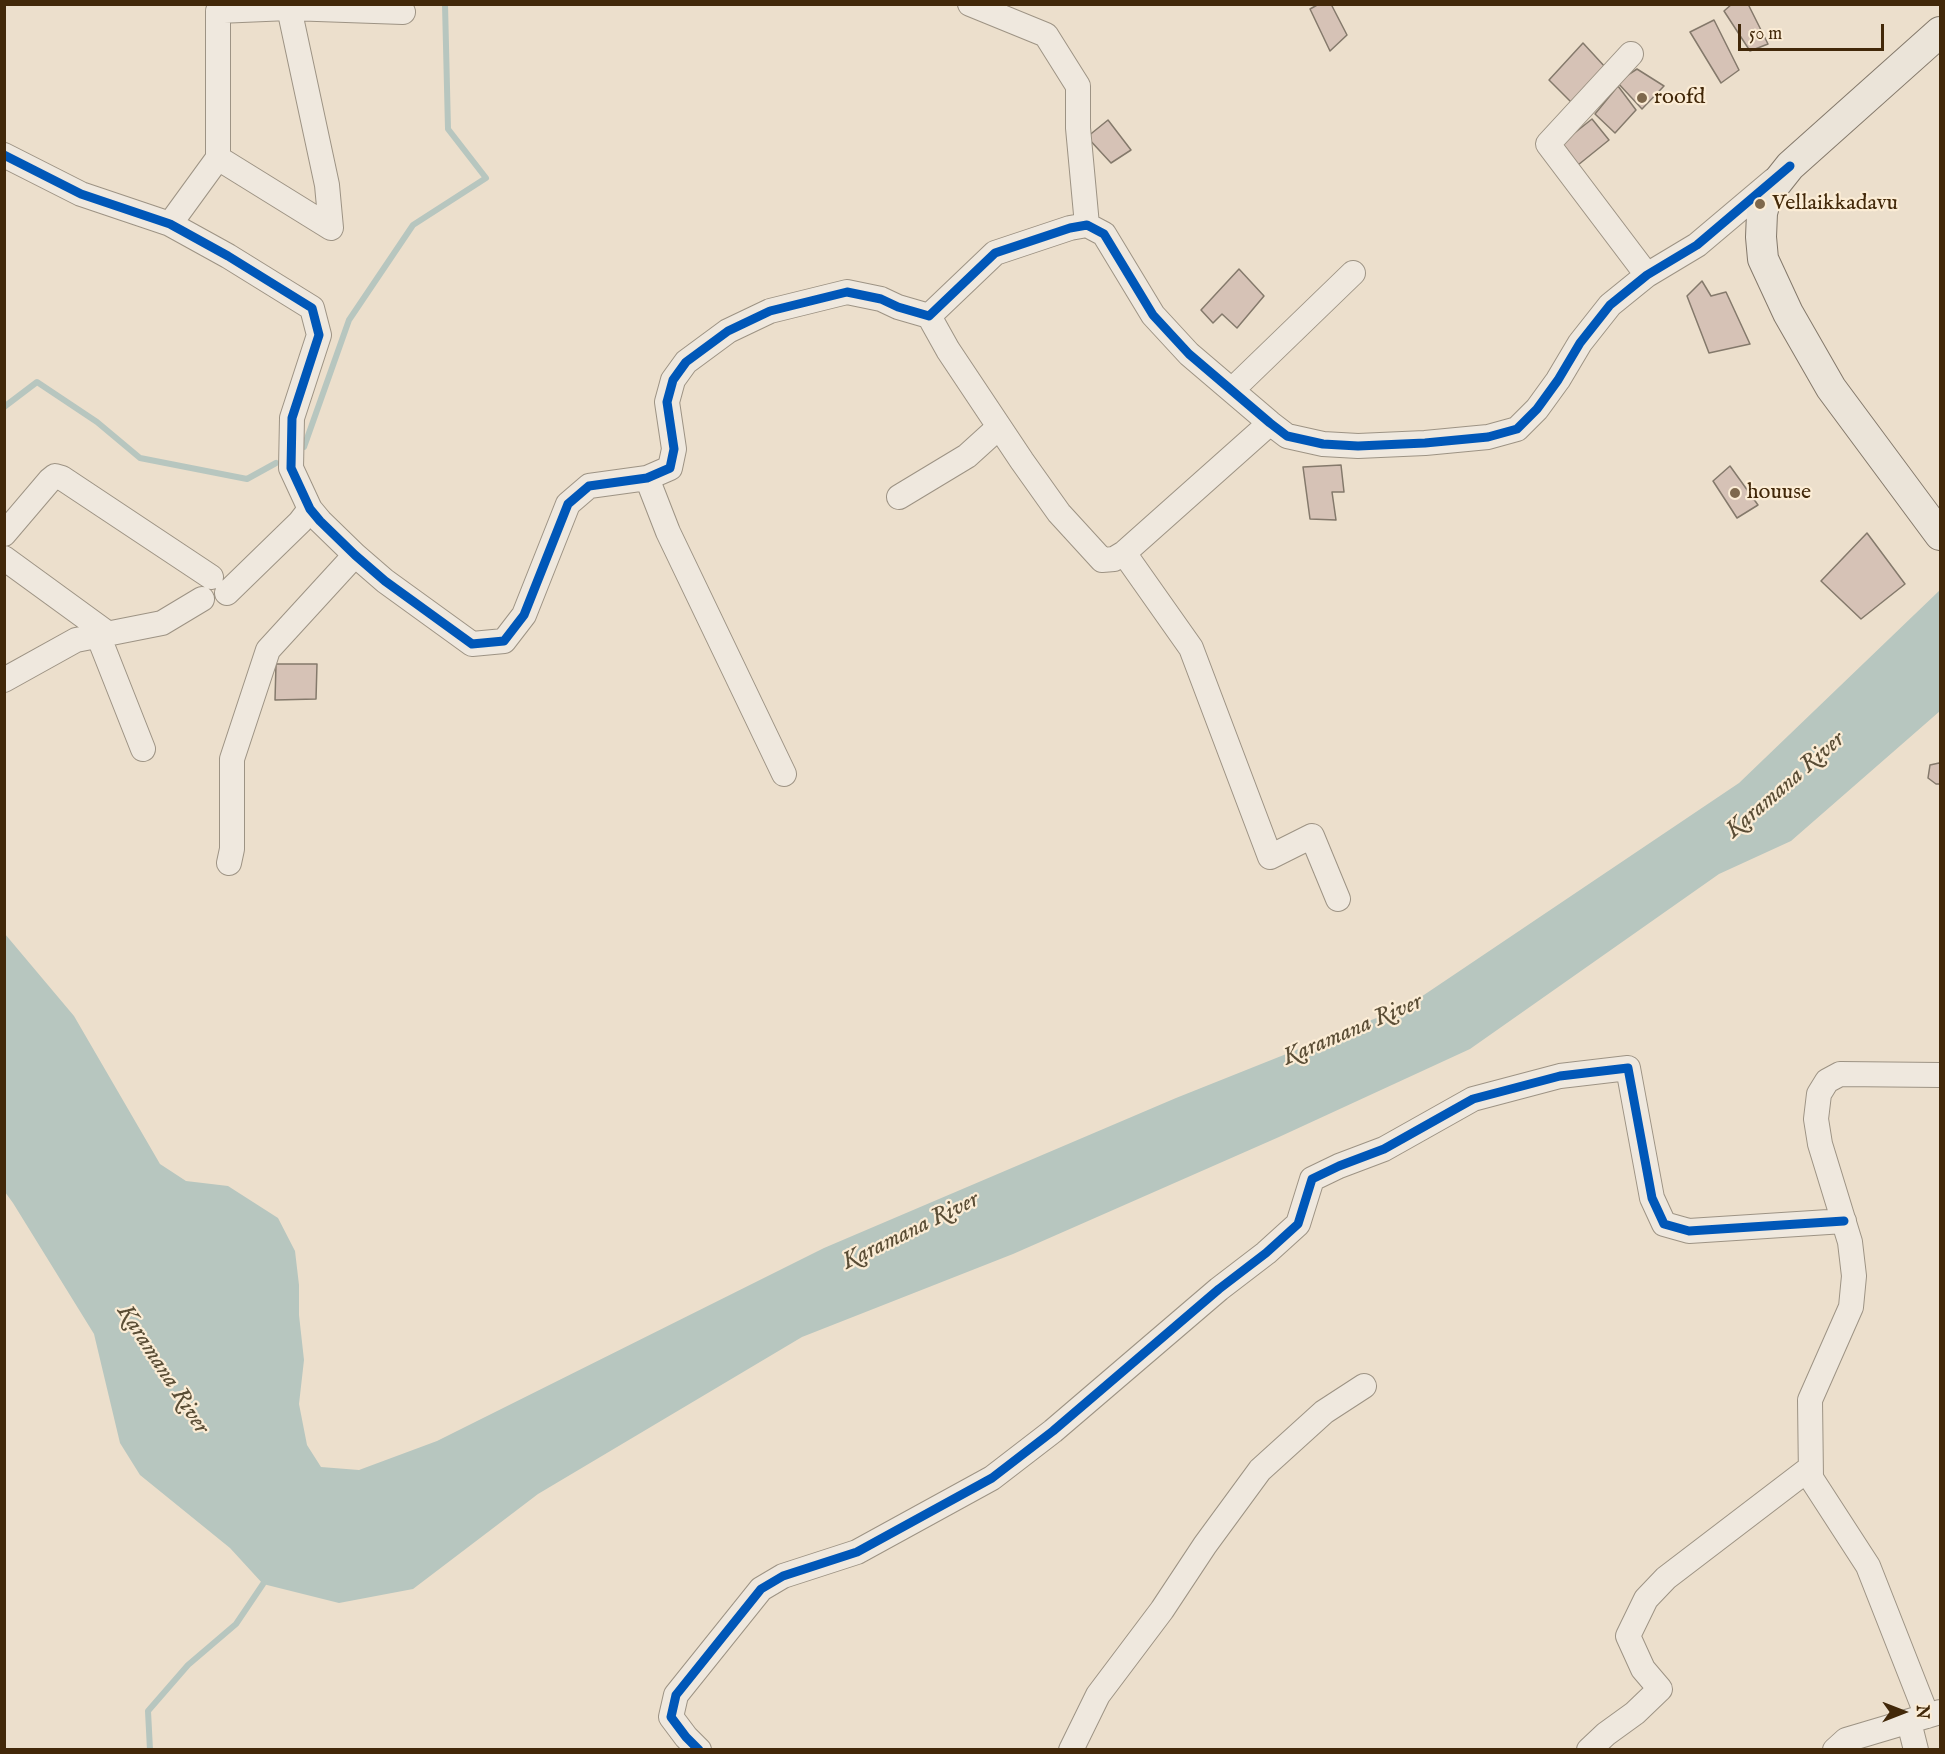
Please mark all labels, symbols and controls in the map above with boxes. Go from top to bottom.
scale bar [1741,12,1886,50]
text: 50 m [1749,23,1782,46]
place label: roofd [1654,85,1705,111]
marker: roofd [1635,91,1649,105]
place label: Vellaikkadavu [1772,191,1898,217]
marker: Vellaikkadavu [1753,197,1767,211]
place label: houuse [1747,480,1811,506]
marker: houuse [1728,486,1742,500]
water label: Karamana River [1720,726,1852,846]
water label: Karamana River [1279,989,1427,1073]
water label: Karamana River [838,1186,984,1278]
water label: Karamana River [109,1300,215,1440]
north arrow [1873,1682,1933,1742]
text: N [1911,1705,1931,1719]

